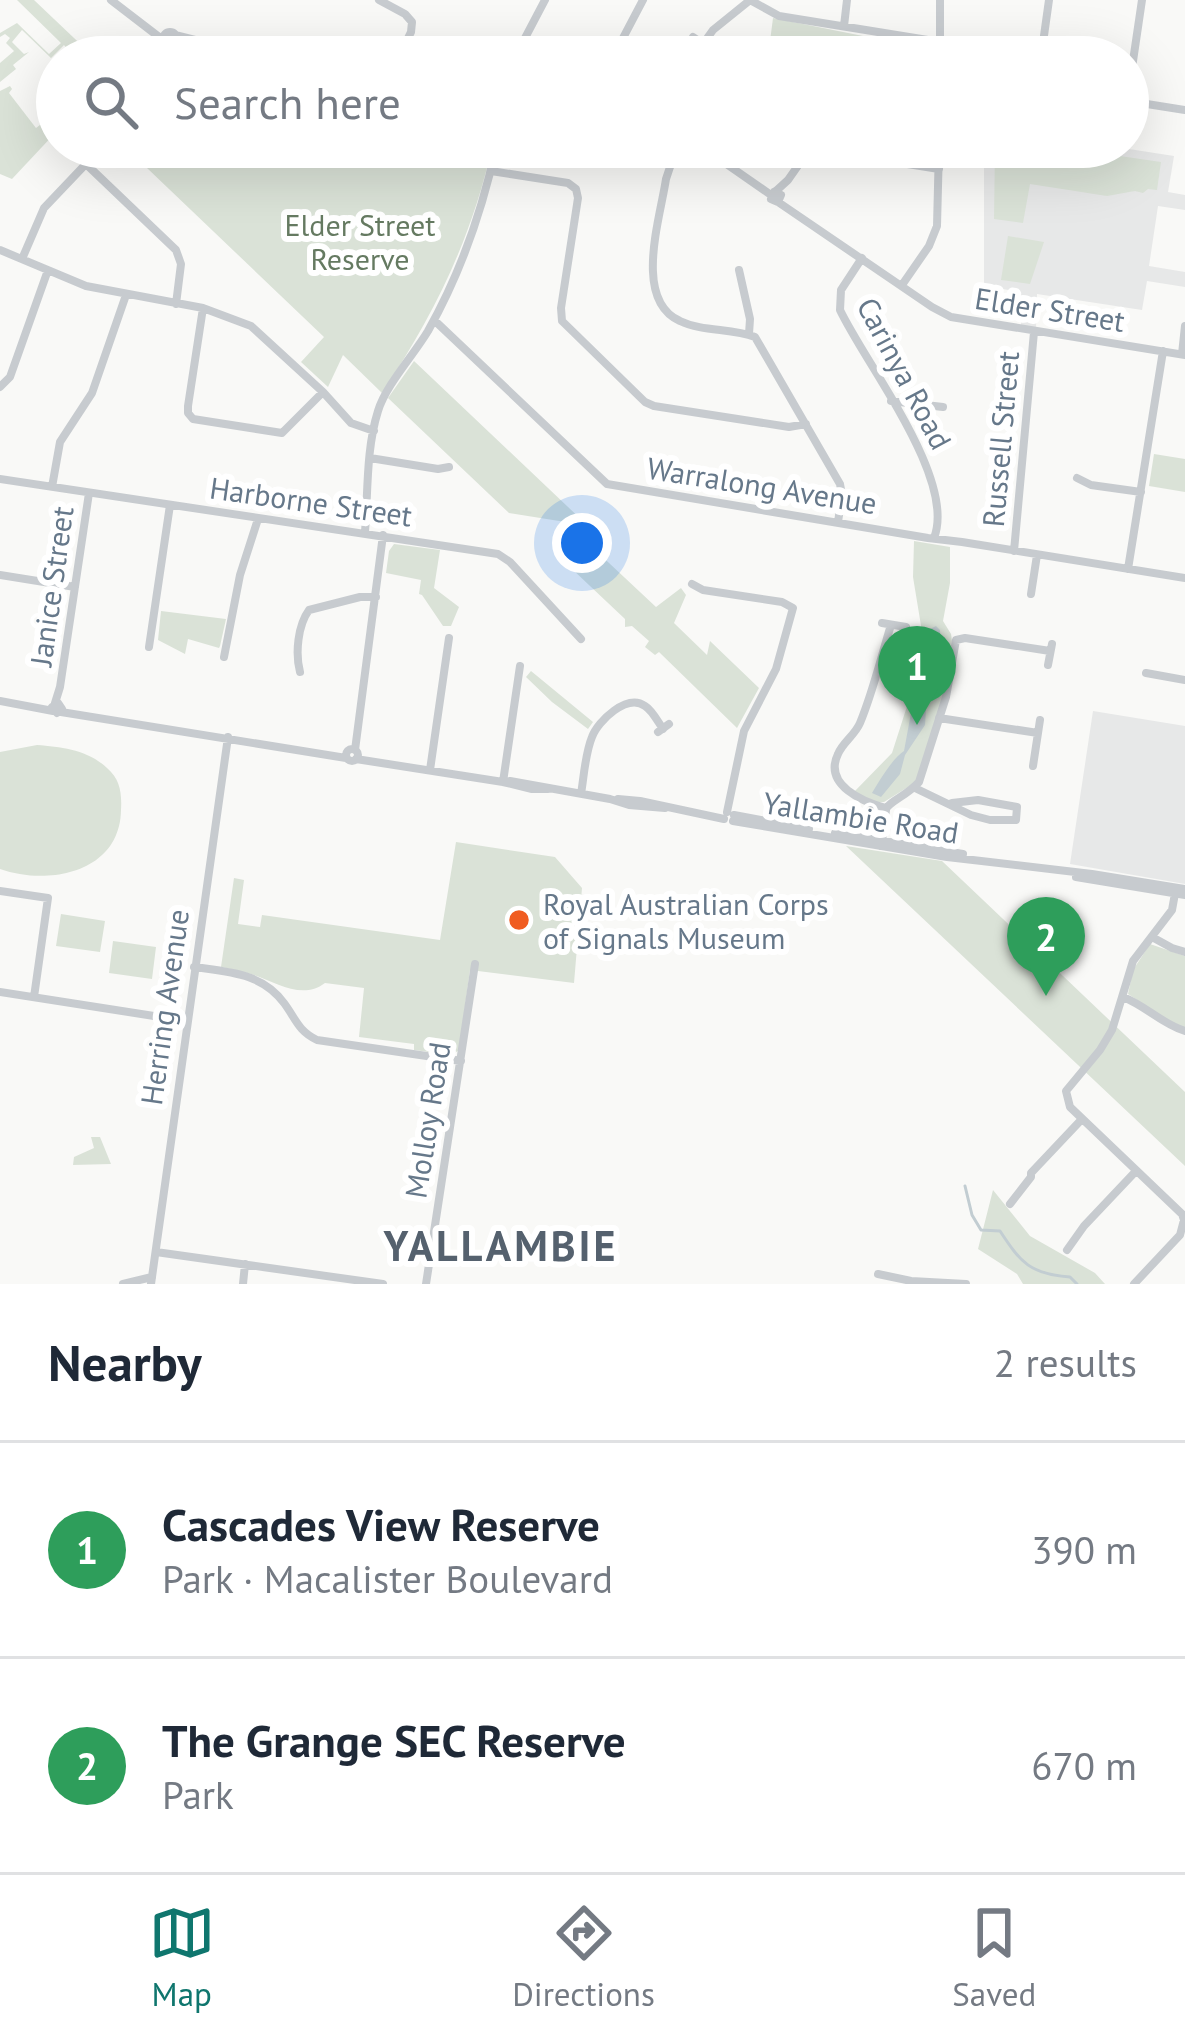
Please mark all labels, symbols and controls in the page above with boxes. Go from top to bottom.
search box [36,36,1149,168]
icon: search [78,69,144,135]
text: Search here [174,73,401,131]
park label: Elder Street Reserve [284,205,436,278]
street label: Elder Street [972,278,1128,340]
street label: Carinya Road [849,290,961,456]
street label: Russell Street [973,349,1027,529]
street label: Warralong Avenue [644,448,880,522]
street label: Harborne Street [207,467,415,535]
street label: Janice Street [20,504,81,670]
your location [552,513,612,573]
pin: 1 [878,626,956,725]
street label: Yallambie Road [761,782,961,852]
place label: Royal Australian Corps of Signals Museum [543,884,829,957]
pin: 2 [1007,897,1085,996]
street label: Herring Avenue [131,907,197,1107]
marker: Royal Australian Corps of Signals Museum [506,907,532,933]
street label: Molloy Road [395,1039,459,1201]
district label: YALLAMBIE [383,1218,618,1273]
text: Nearby [48,1329,202,1395]
text: 2 results [994,1337,1137,1388]
text: Cascades View Reserve [162,1495,600,1553]
text: 1 [76,1524,98,1575]
text: 390 m [1031,1524,1137,1575]
text: Park · Macalister Boulevard [162,1553,613,1604]
text: The Grange SEC Reserve [162,1711,626,1769]
text: 2 [76,1740,98,1791]
text: 670 m [1031,1740,1137,1791]
text: Park [162,1769,234,1820]
tab: Map [149,1900,215,2015]
tab: Directions [512,1900,655,2015]
tab: Saved [952,1900,1036,2015]

